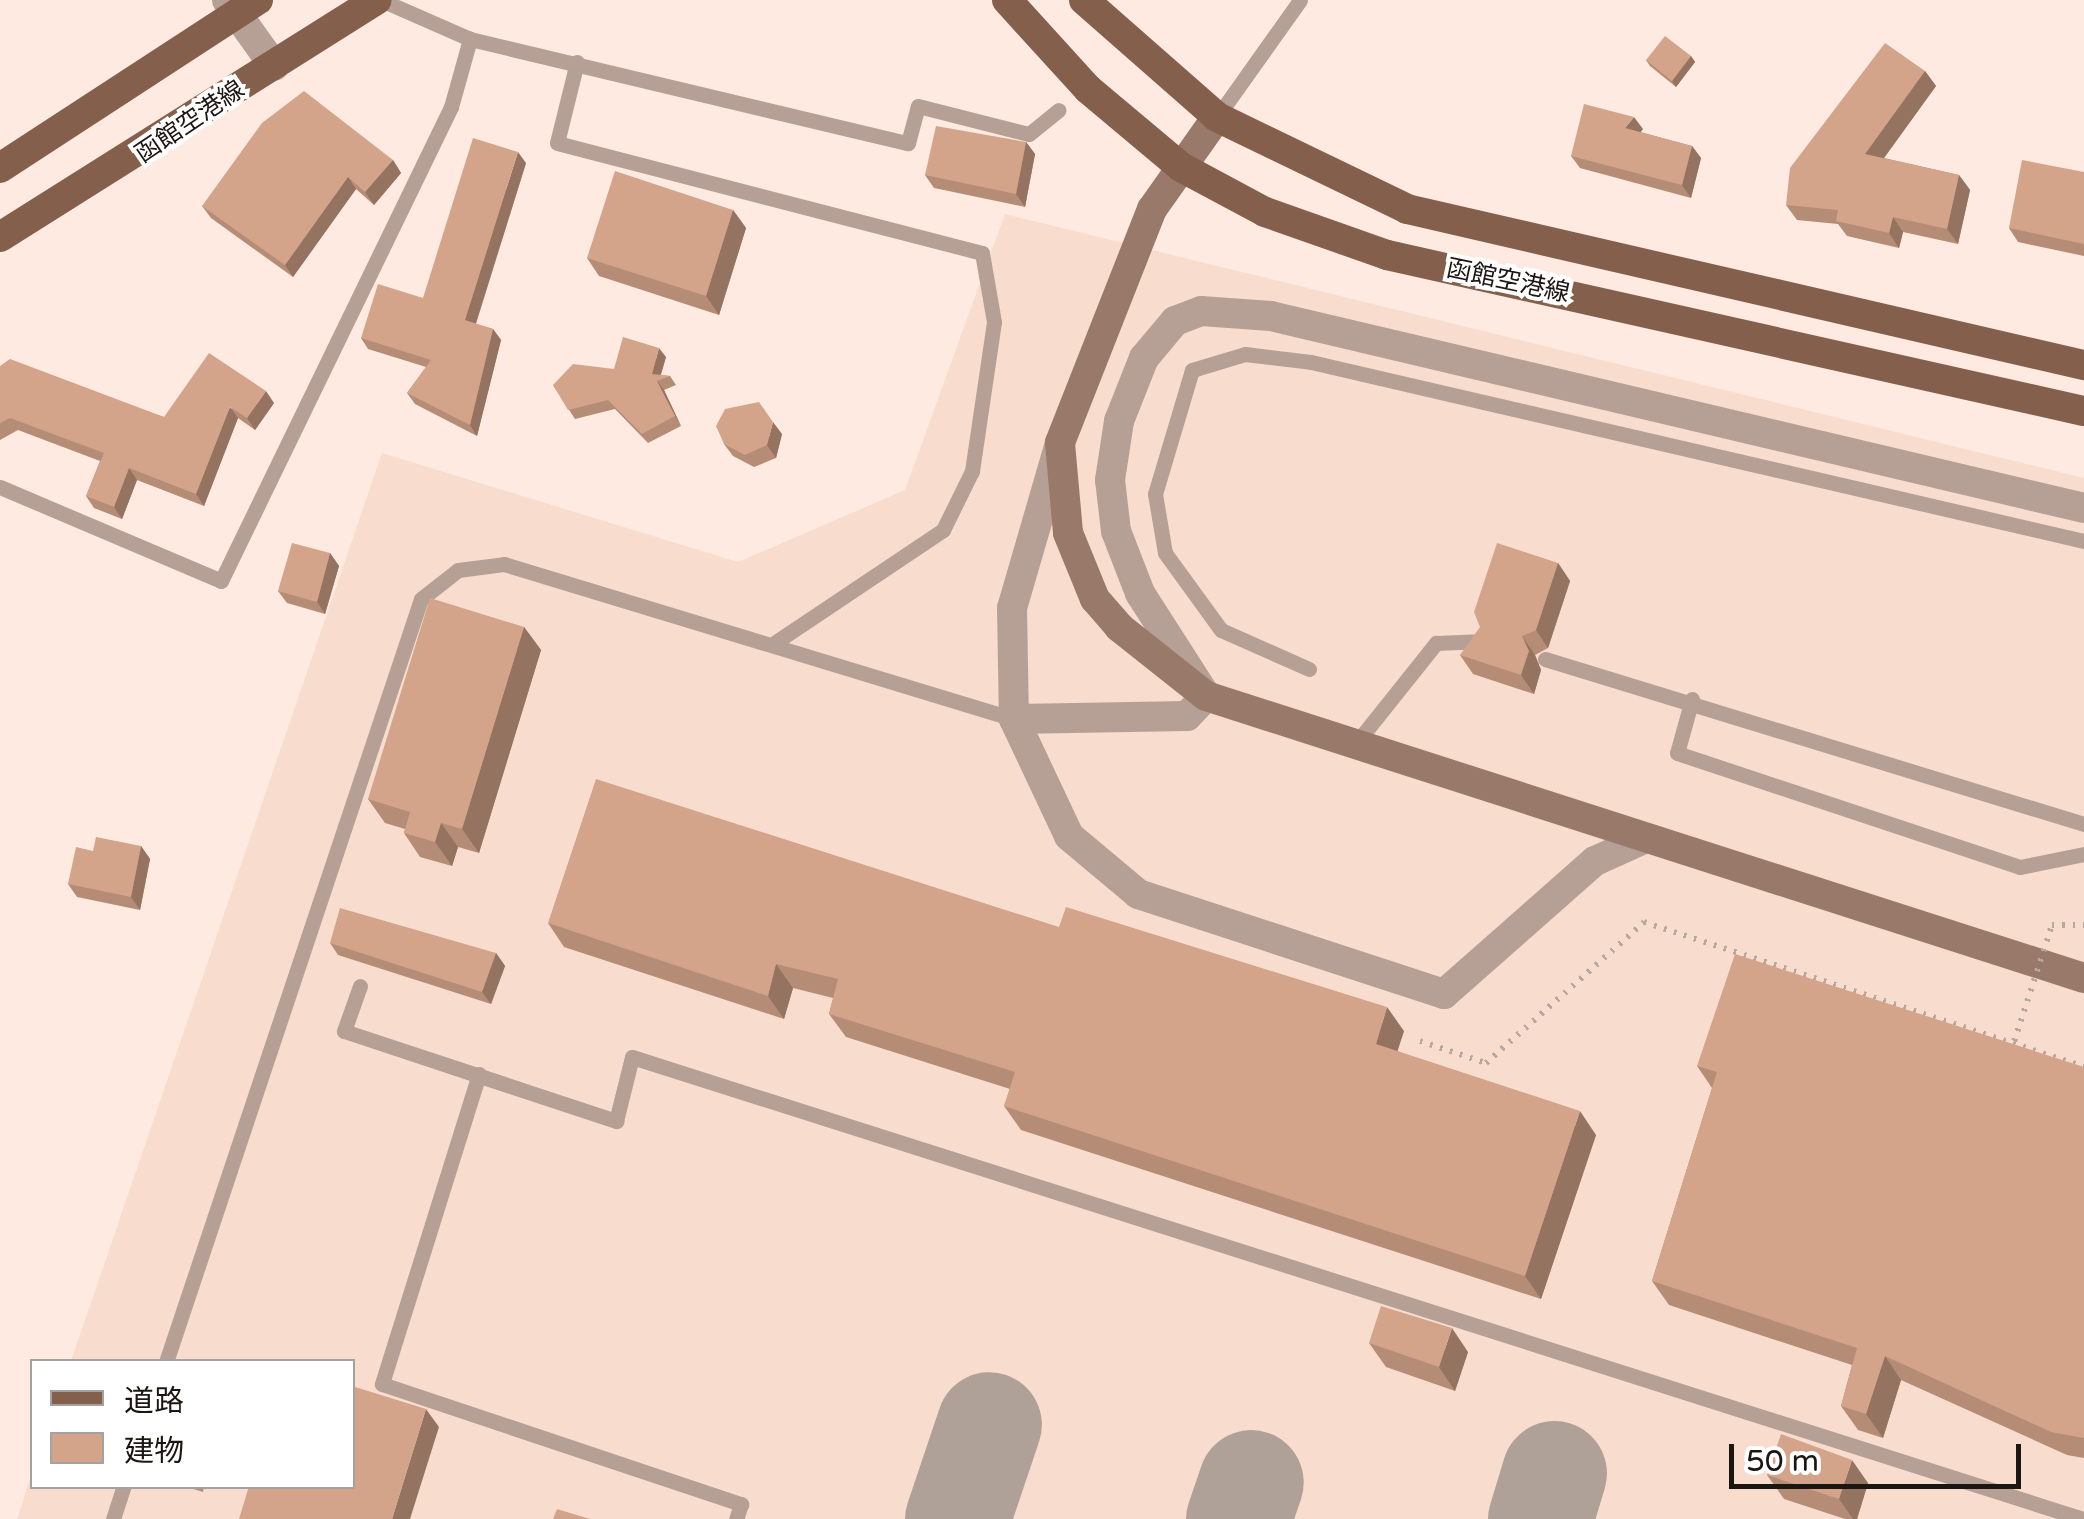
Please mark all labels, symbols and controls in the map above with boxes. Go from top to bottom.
street label: 函館空港線 [130,75,250,169]
street label: 函館空港線 [1444,253,1572,309]
legend [30,1359,355,1489]
text: 道路 [124,1383,184,1420]
scale bar [1734,1424,2026,1486]
text: 建物 [124,1433,184,1470]
text: 50 m [1746,1443,1819,1480]

